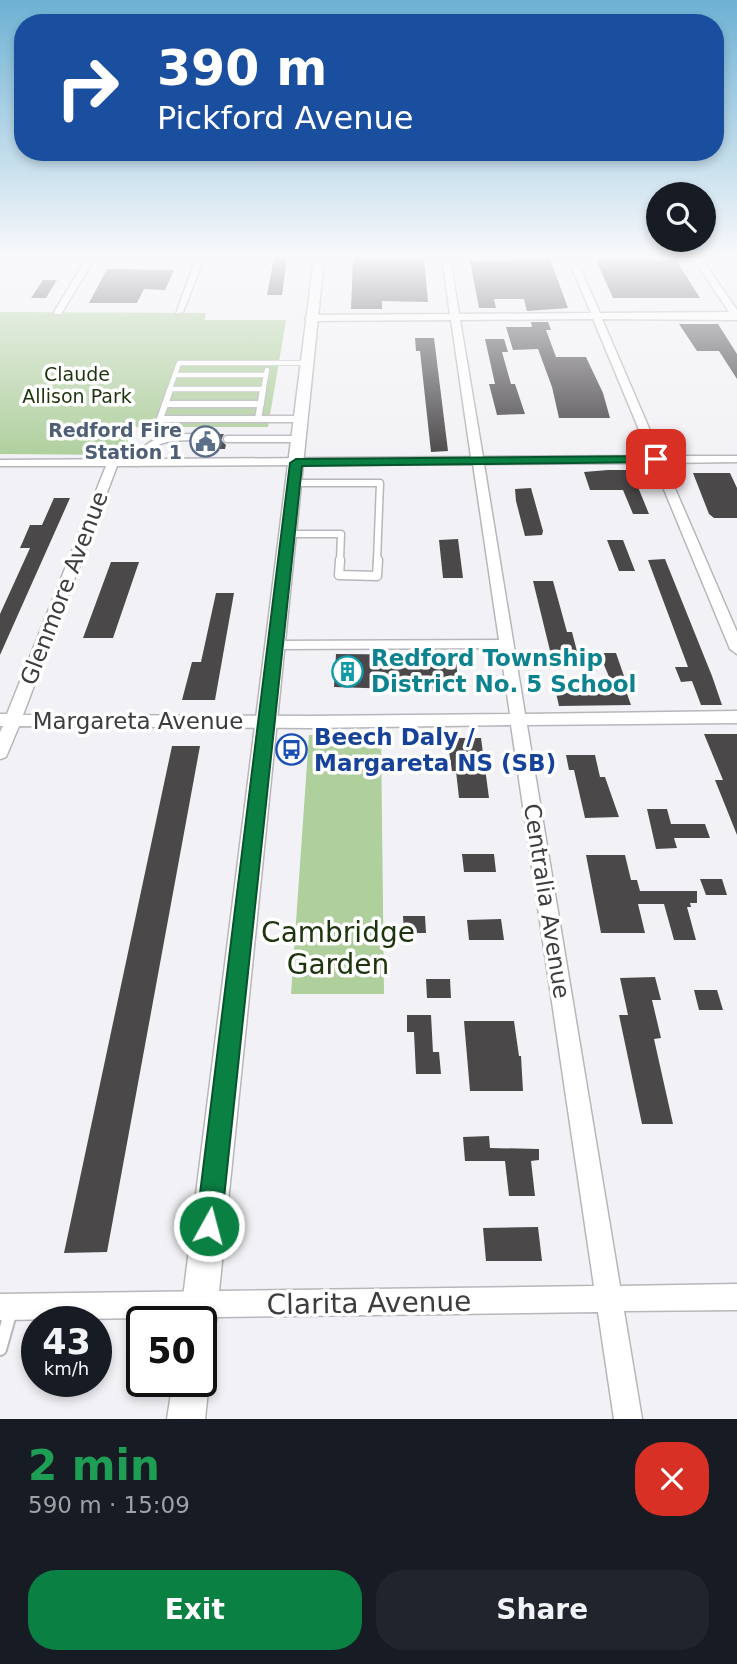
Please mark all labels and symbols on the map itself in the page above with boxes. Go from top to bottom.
park label: Claude Allison Park [22,363,132,407]
place label: Redford Fire Station 1 [48,419,182,463]
public building icon: Redford Fire Station 1 [188,424,222,458]
pin [626,429,686,489]
street label: Glenmore Avenue [15,488,113,688]
place label: Redford Township District No. 5 School [371,645,636,697]
building icon: Redford Township District No. 5 School [331,654,365,688]
street label: Margareta Avenue [33,708,243,734]
place label: Beech Daly / Margareta NS (SB) [314,724,556,776]
bus stop icon: Beech Daly / Margareta NS (SB) [274,733,308,767]
street label: Centralia Avenue [519,802,575,1000]
park label: Cambridge Garden [261,916,415,981]
position arrow [172,1189,246,1263]
street label: Clarita Avenue [266,1285,472,1321]
speed limit sign: 50 [126,1306,217,1397]

